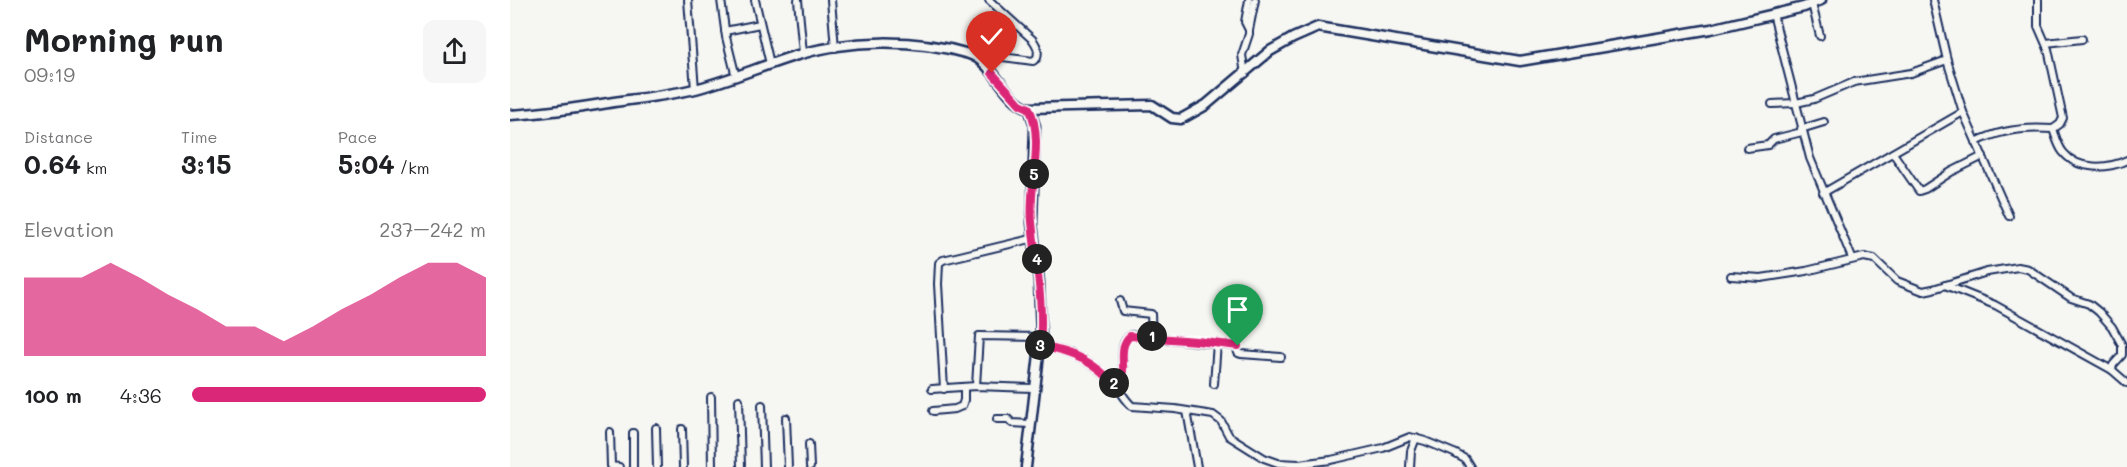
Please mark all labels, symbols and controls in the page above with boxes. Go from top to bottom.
pin [966,11,1017,73]
text: Morning run [24,17,224,60]
button: share [423,20,486,83]
icon: check [975,20,1008,53]
text: 09:19 [24,61,75,87]
text: Distance [24,126,93,147]
text: Time [181,126,217,147]
text: Pace [338,126,377,147]
text: 0.64 [24,147,81,181]
text: 3:15 [181,147,232,181]
text: 5:04 [338,147,395,181]
text: km [81,157,107,178]
text: /km [395,157,429,178]
pin: 5 [1019,159,1049,189]
text: 5 [1029,163,1039,184]
text: Elevation [24,216,114,242]
text: 237–242 m [379,216,486,242]
pin: 4 [1022,244,1052,274]
text: 4 [1032,248,1042,269]
pin [1212,284,1263,346]
icon: arrive [1221,293,1254,326]
pin: 1 [1137,321,1167,351]
text: 1 [1148,325,1156,346]
pin: 3 [1025,330,1055,360]
text: 3 [1035,334,1045,355]
pin: 2 [1099,368,1129,398]
text: 2 [1110,372,1118,393]
text: 100 m [24,382,82,408]
text: 4:36 [120,382,162,408]

